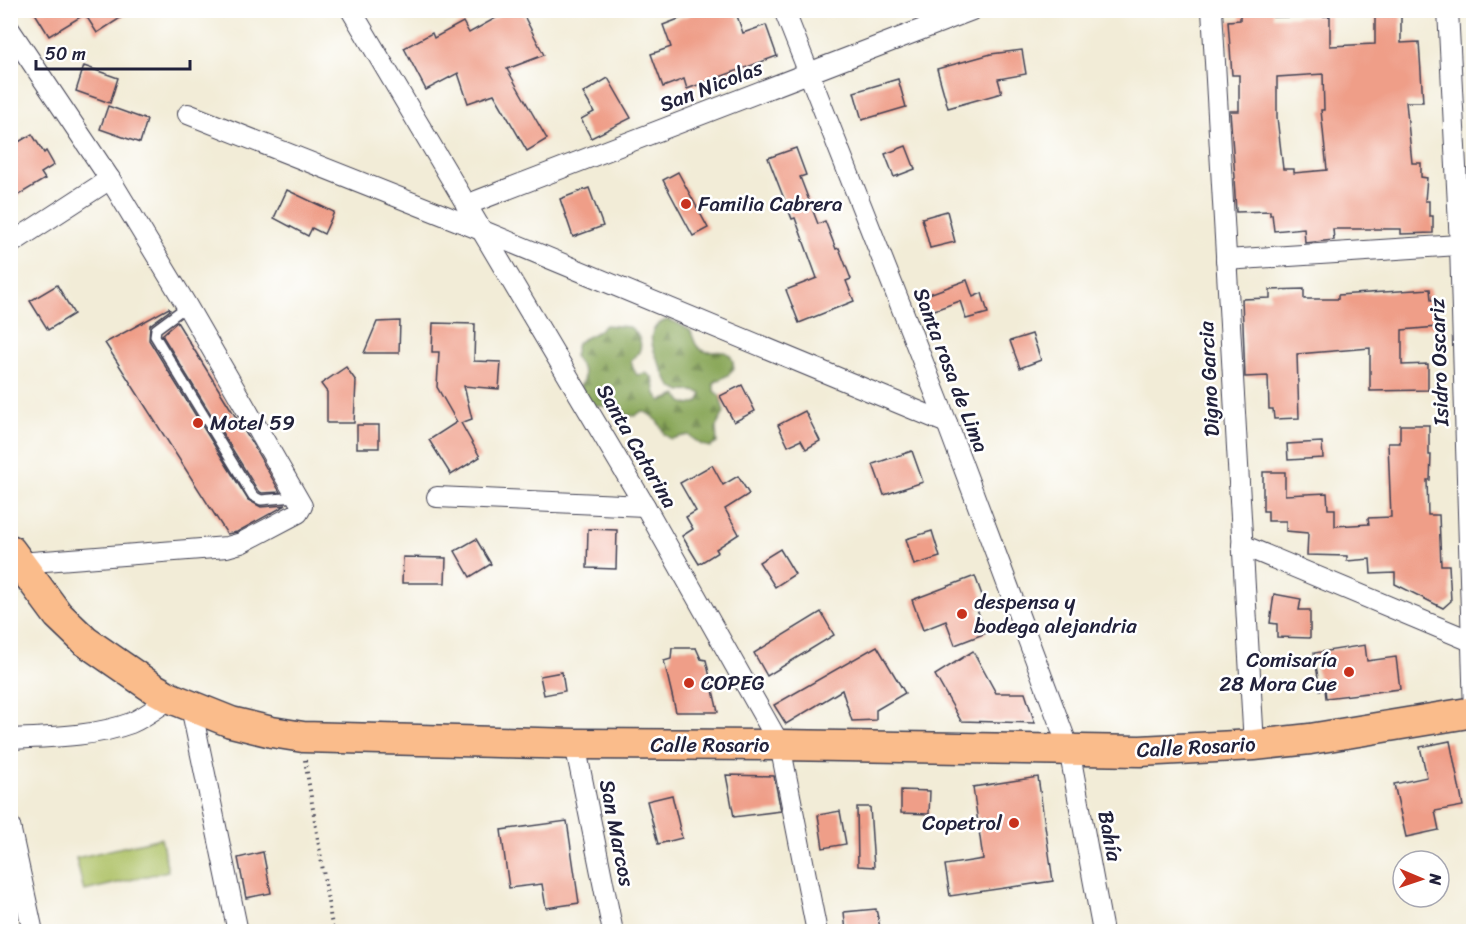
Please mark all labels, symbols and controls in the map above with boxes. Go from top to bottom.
scale bar [36,33,190,71]
text: 50 m [45,38,86,70]
street label: San Nicolas [654,49,769,123]
place label: Familia Cabrera [698,185,843,223]
marker: Familia Cabrera [679,197,693,211]
street label: Santa rosa de Lima [902,282,1000,459]
street label: Isidro Oscariz [1418,296,1460,428]
street label: Digno Garcia [1187,320,1231,438]
street label: Santa Catarina [586,376,688,516]
place label: Motel 59 [210,404,295,442]
marker: Motel 59 [191,416,205,430]
place label: despensa y bodega alejandria [974,583,1137,645]
marker: despensa y bodega alejandria [955,607,969,621]
place label: Comisaría 28 Mora Cue [1219,641,1337,703]
place label: COPEG [701,664,765,702]
marker: Comisaría 28 Mora Cue [1342,665,1356,679]
marker: COPEG [682,676,696,690]
street label: Calle Rosario [1136,725,1256,769]
street label: Calle Rosario [651,726,769,764]
street label: San Marcos [588,776,646,890]
place label: Copetrol [922,804,1003,842]
street label: Bahía [1086,807,1134,865]
marker: Copetrol [1007,816,1021,830]
north arrow [1391,849,1451,909]
text: N [1421,872,1450,886]

